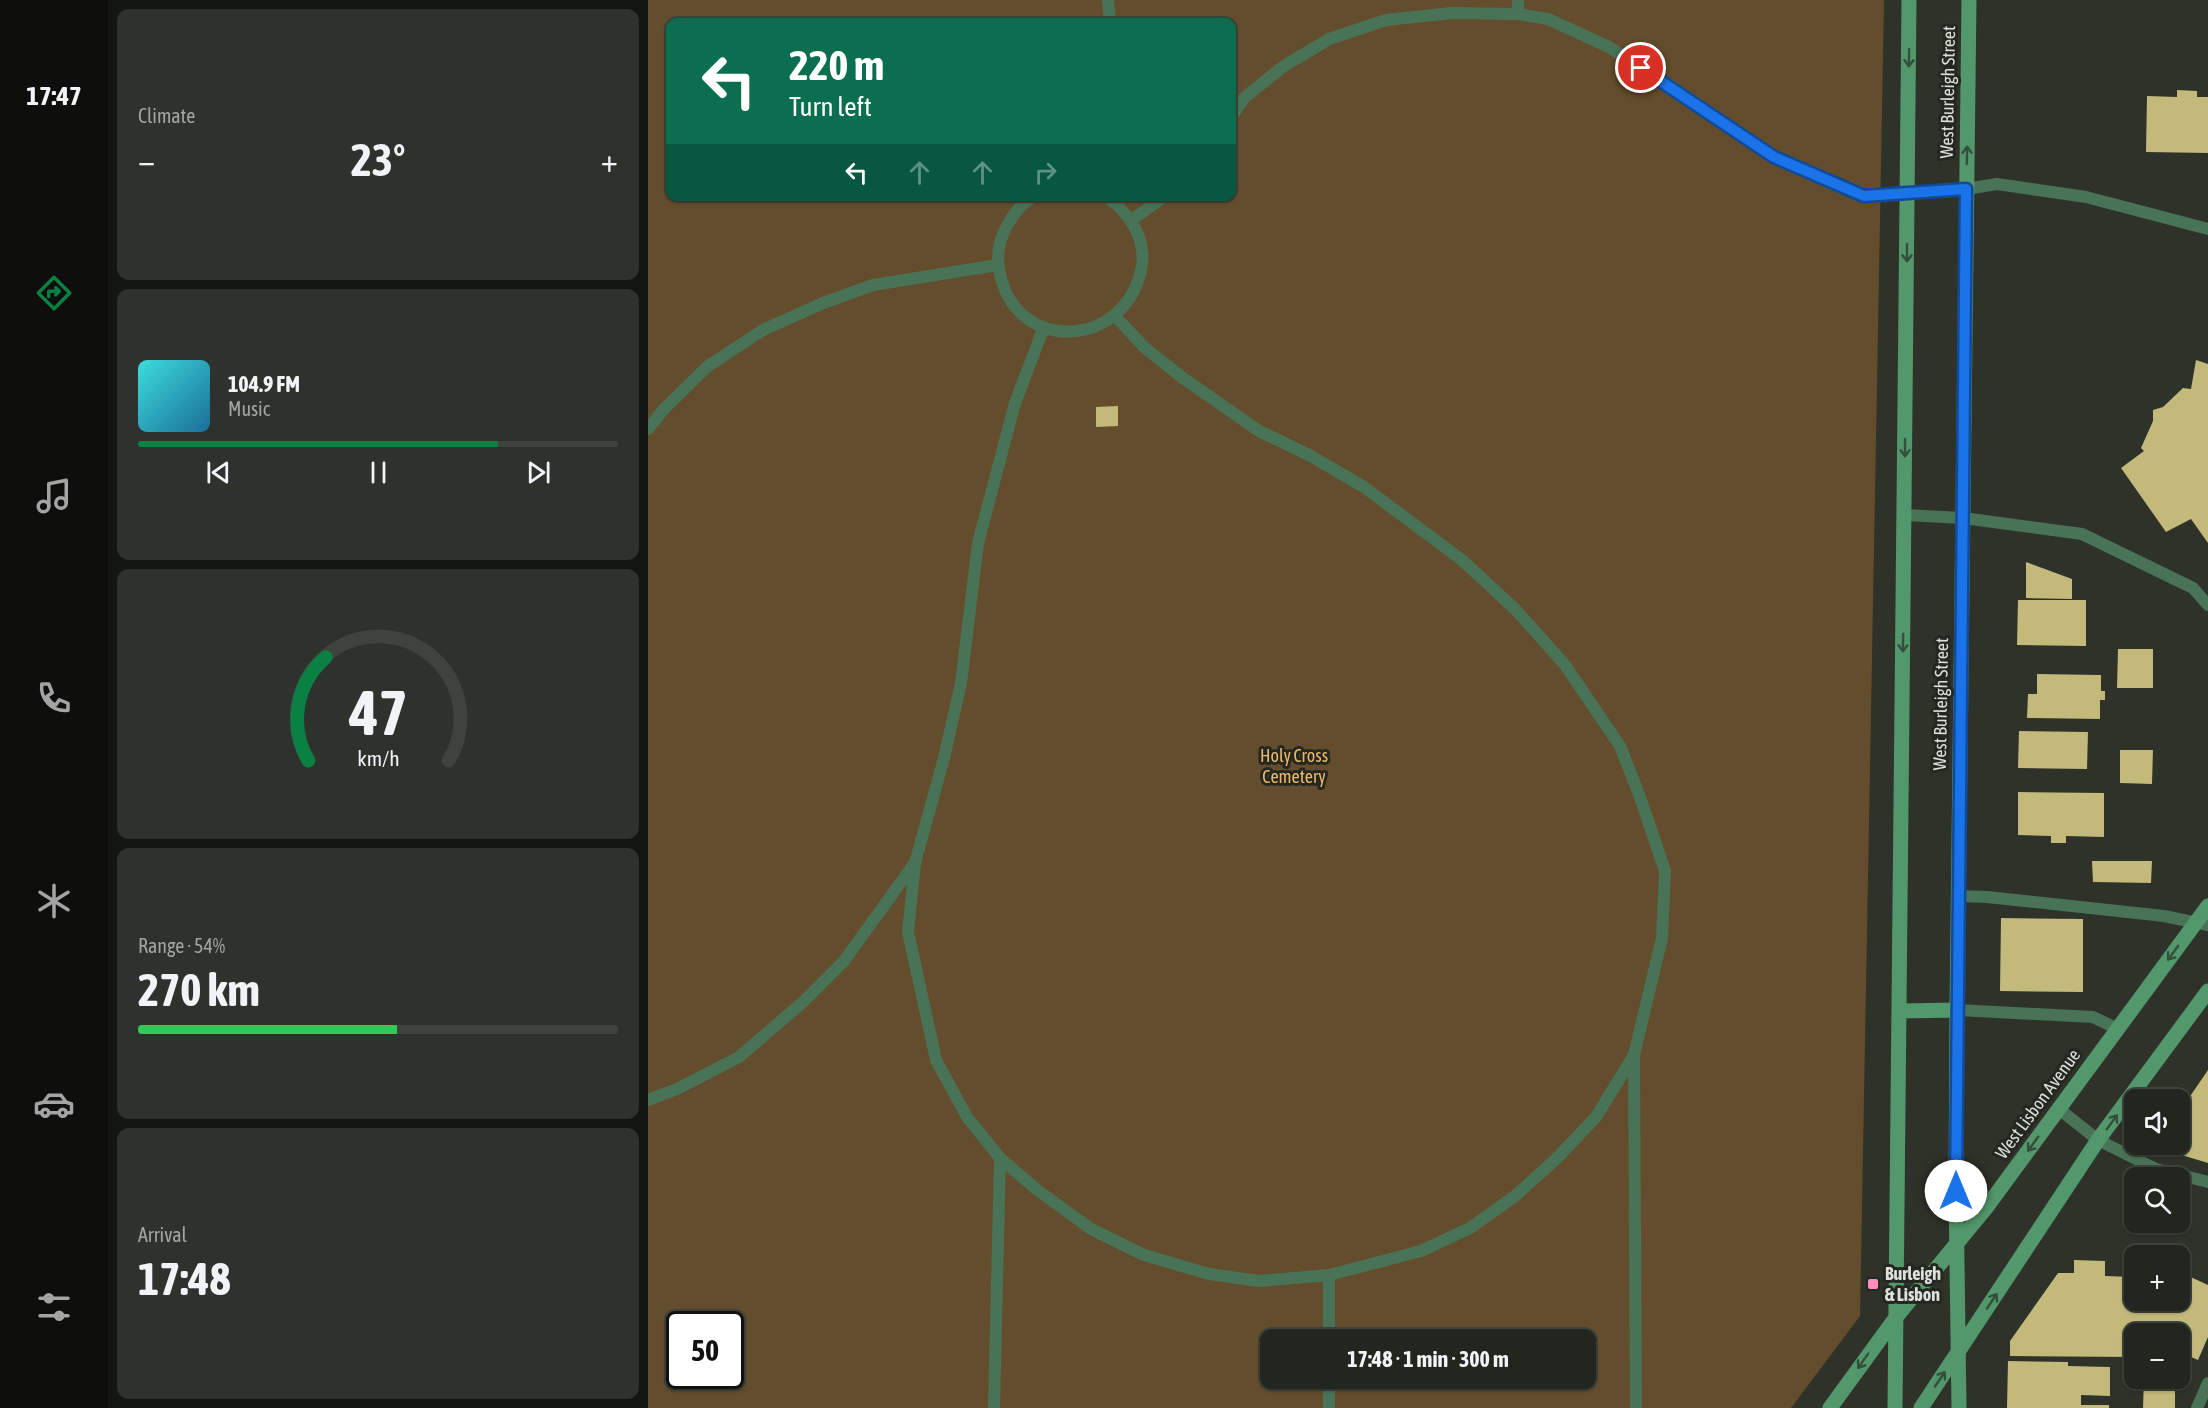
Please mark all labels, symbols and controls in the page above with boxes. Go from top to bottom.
street label: West Burleigh Street [1936,26,1959,158]
text: 220 m [789,41,884,89]
icon: left [690,42,768,120]
pin [1615,42,1666,93]
one-way arrow [1903,48,1914,68]
icon: arrive [1624,51,1657,84]
text: 17:47 [26,80,82,111]
text: Turn left [789,91,872,122]
text: Climate [138,104,195,127]
text: 23° [351,134,405,186]
text: − [138,141,155,179]
text: + [601,141,618,179]
one-way arrow [1961,146,1973,166]
icon: left [840,156,873,189]
icon: ahead [903,156,936,189]
icon: ahead [966,156,999,189]
icon: right [1029,156,1062,189]
one-way arrow [1901,243,1913,263]
icon: directions [33,272,75,314]
text: 104.9 FM [228,371,300,397]
text: Music [228,397,270,420]
one-way arrow [1899,438,1911,458]
icon: previous [202,456,235,489]
icon: pause [362,456,395,489]
icon: next [522,456,555,489]
icon: music [33,475,75,517]
one-way arrow [1897,633,1909,653]
street label: West Burleigh Street [1929,638,1952,770]
icon: phone [33,677,75,719]
text: 47 [348,677,407,748]
park label: Holy Cross Cemetery [1260,745,1328,787]
text: km/h [357,746,399,771]
icon: climate [33,880,75,922]
text: Range · 54% [138,934,225,957]
one-way arrow [2167,945,2180,961]
text: 270 km [138,964,260,1016]
street label: West Lisbon Avenue [1991,1045,2084,1163]
icon: car [33,1083,75,1125]
map controls [2124,1089,2190,1389]
button: sound [2124,1089,2190,1155]
one-way arrow [2106,1114,2118,1130]
one-way arrow [2027,1136,2039,1152]
position arrow [1924,1159,1988,1223]
button: search [2124,1167,2190,1233]
text: Arrival [138,1223,187,1246]
button: + [2124,1245,2190,1311]
text: 17:48 [138,1253,231,1305]
place label: Burleigh & Lisbon [1885,1263,1941,1305]
marker: Burleigh & Lisbon [1866,1277,1880,1291]
icon: filters [33,1286,75,1328]
one-way arrow [1986,1293,1998,1310]
speed limit sign: 50 [666,1311,744,1389]
button: − [2124,1323,2190,1389]
text: 17:48 · 1 min · 300 m [1347,1346,1509,1372]
one-way arrow [1857,1353,1869,1369]
one-way arrow [1934,1371,1946,1388]

